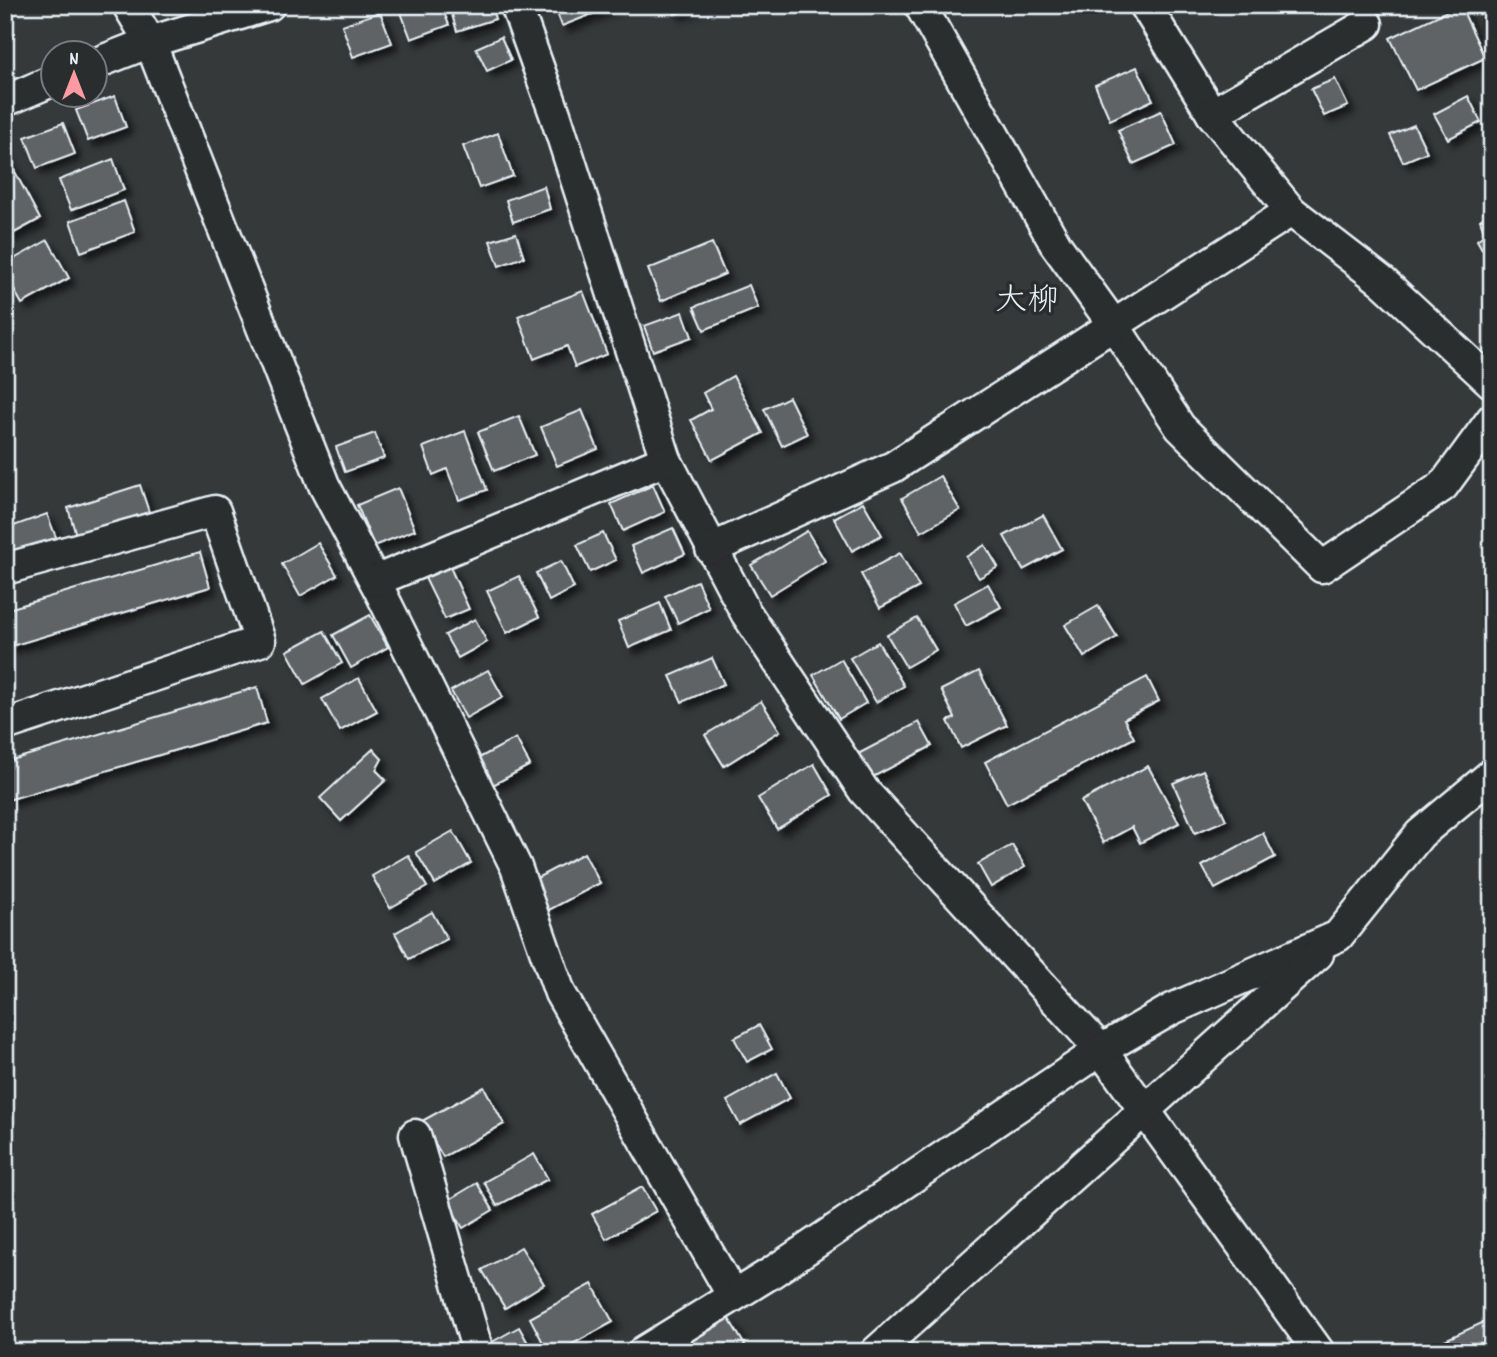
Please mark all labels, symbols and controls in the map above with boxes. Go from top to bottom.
north arrow [38,38,108,108]
text: N [69,47,79,74]
district label: 大柳 [995,280,1059,326]

